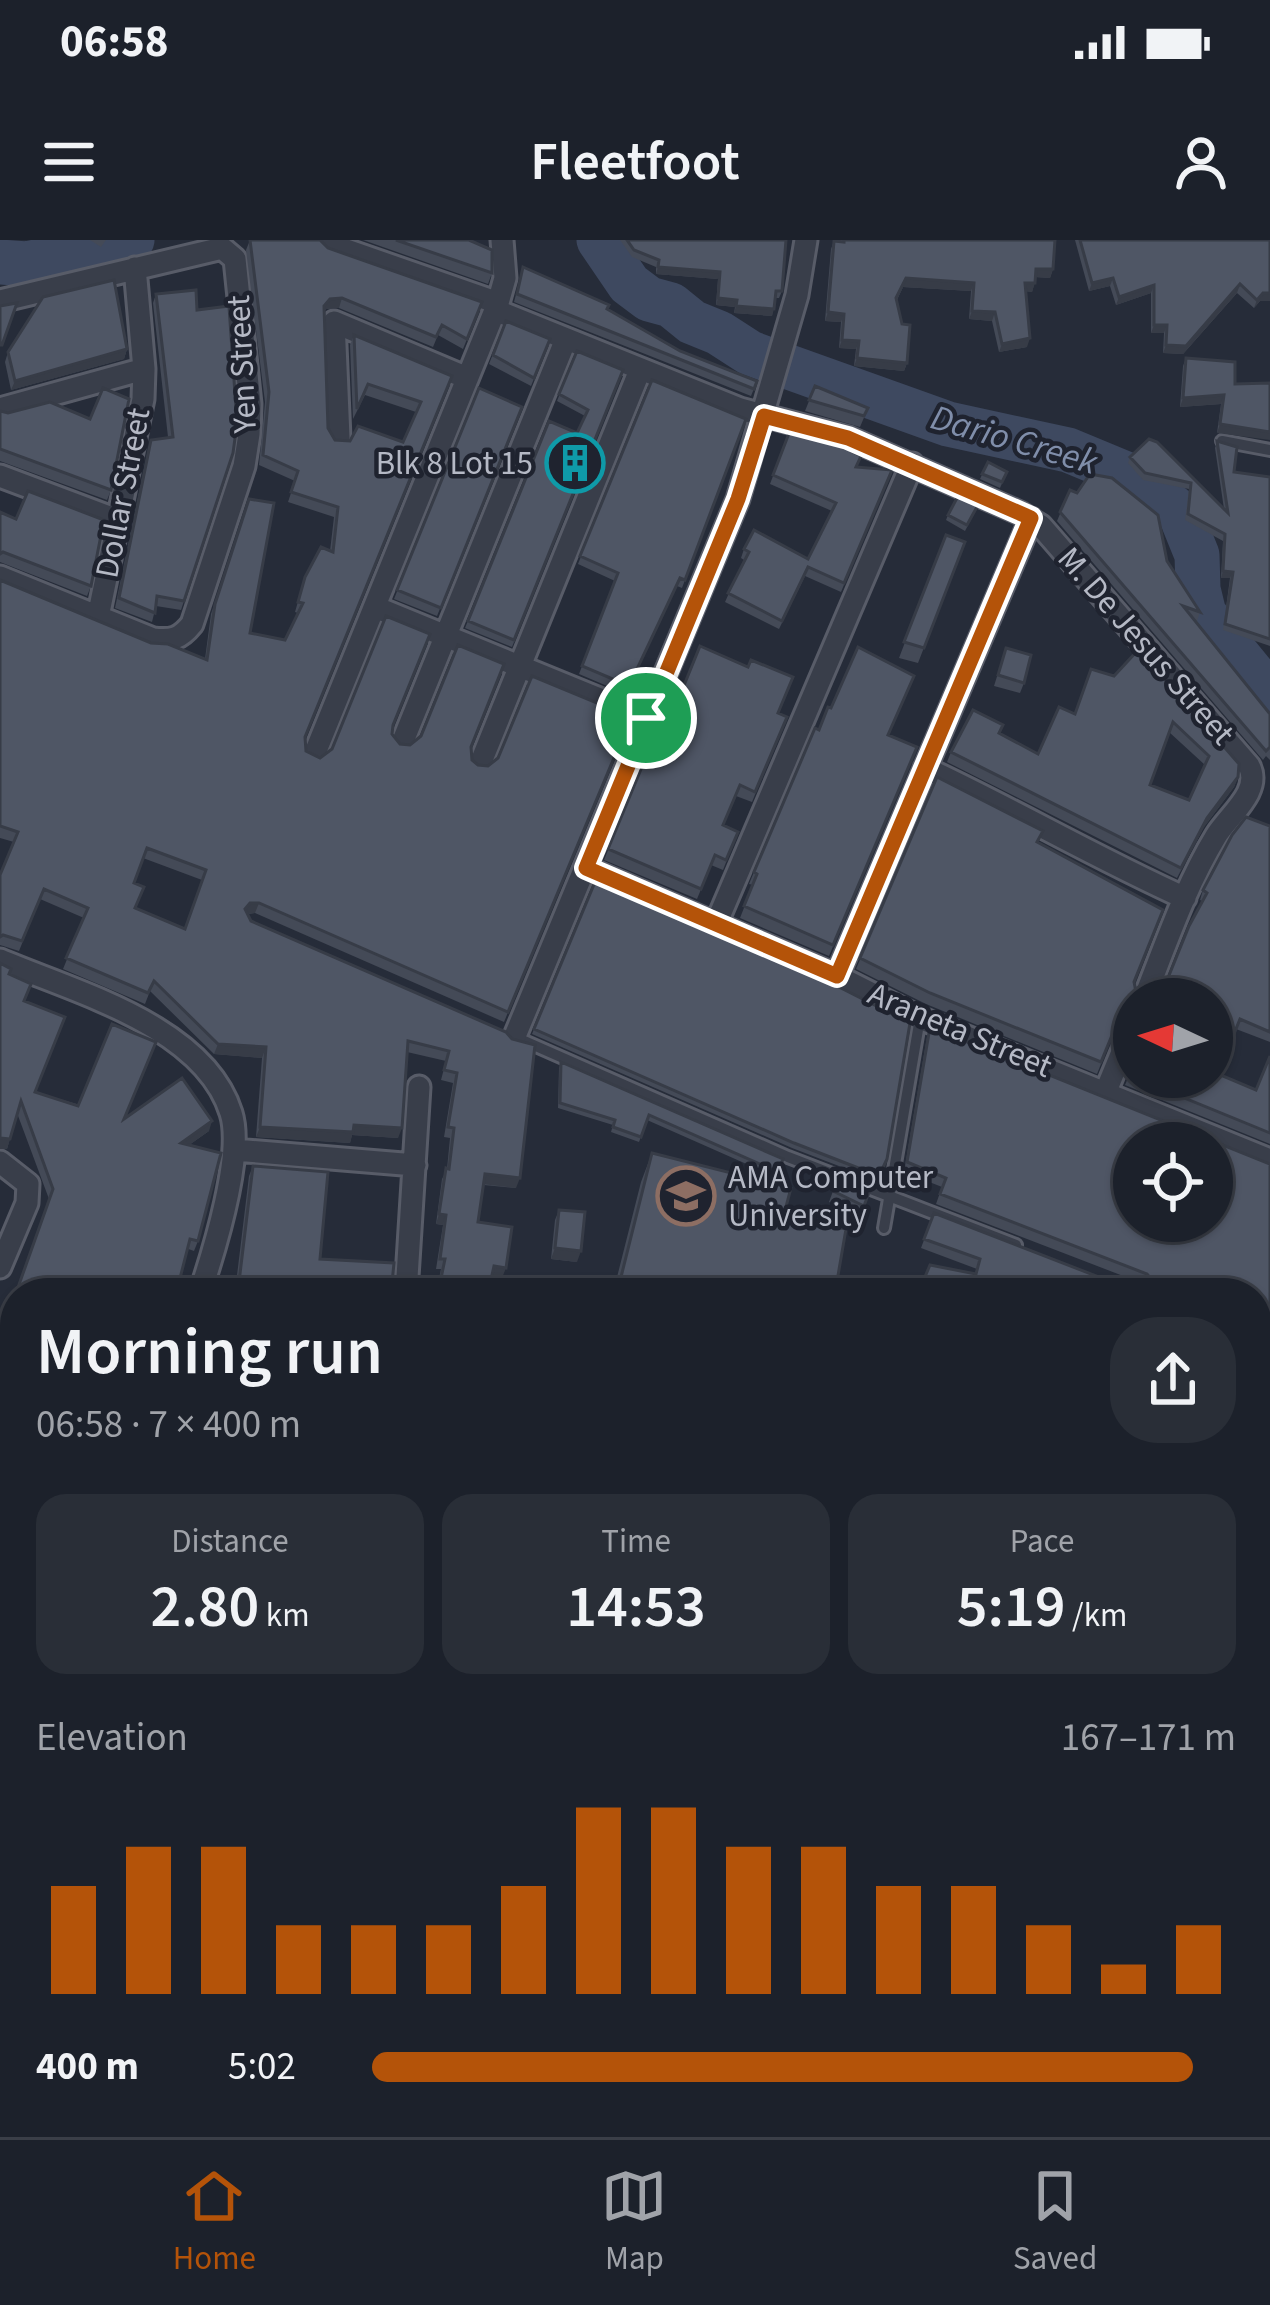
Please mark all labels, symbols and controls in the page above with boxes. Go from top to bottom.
text: 06:58 [60,10,169,74]
text: Fleetfoot [530,124,740,201]
icon: menu [36,129,102,195]
icon: person [1168,129,1234,195]
street label: Yen Street [215,294,269,435]
water label: Dario Creek [925,392,1104,488]
street label: Dollar Street [83,404,163,582]
building icon: Blk 8 Lot 15 [544,432,606,494]
place label: Blk 8 Lot 15 [376,440,533,487]
street label: M. De Jesus Street [1047,537,1245,755]
pin [595,667,697,769]
icon: arrive [613,685,679,751]
street label: Araneta Street [861,970,1059,1090]
north arrow [1113,978,1233,1098]
map controls [1113,978,1233,1242]
button: locate [1113,1122,1233,1242]
place label: AMA Computer University [728,1154,934,1239]
school or university icon: AMA Computer University [655,1165,717,1227]
text: Morning run [36,1305,383,1399]
button: share [1110,1317,1236,1443]
text: 06:58 · 7 × 400 m [36,1397,301,1453]
text: Distance [171,1518,289,1565]
text: Time [601,1518,671,1565]
text: Pace [1010,1518,1074,1565]
text: 2.80 [150,1565,259,1650]
text: 14:53 [566,1565,706,1650]
text: 5:19 [957,1565,1066,1650]
text: km [259,1592,310,1639]
text: /km [1066,1592,1127,1639]
text: Elevation [36,1710,188,1766]
text: 167–171 m [1061,1710,1236,1766]
text: 400 m [36,2039,139,2095]
text: 5:02 [228,2039,296,2095]
tab: Home [173,2163,256,2282]
tab: Map [601,2163,667,2282]
tab: Saved [1013,2163,1097,2282]

